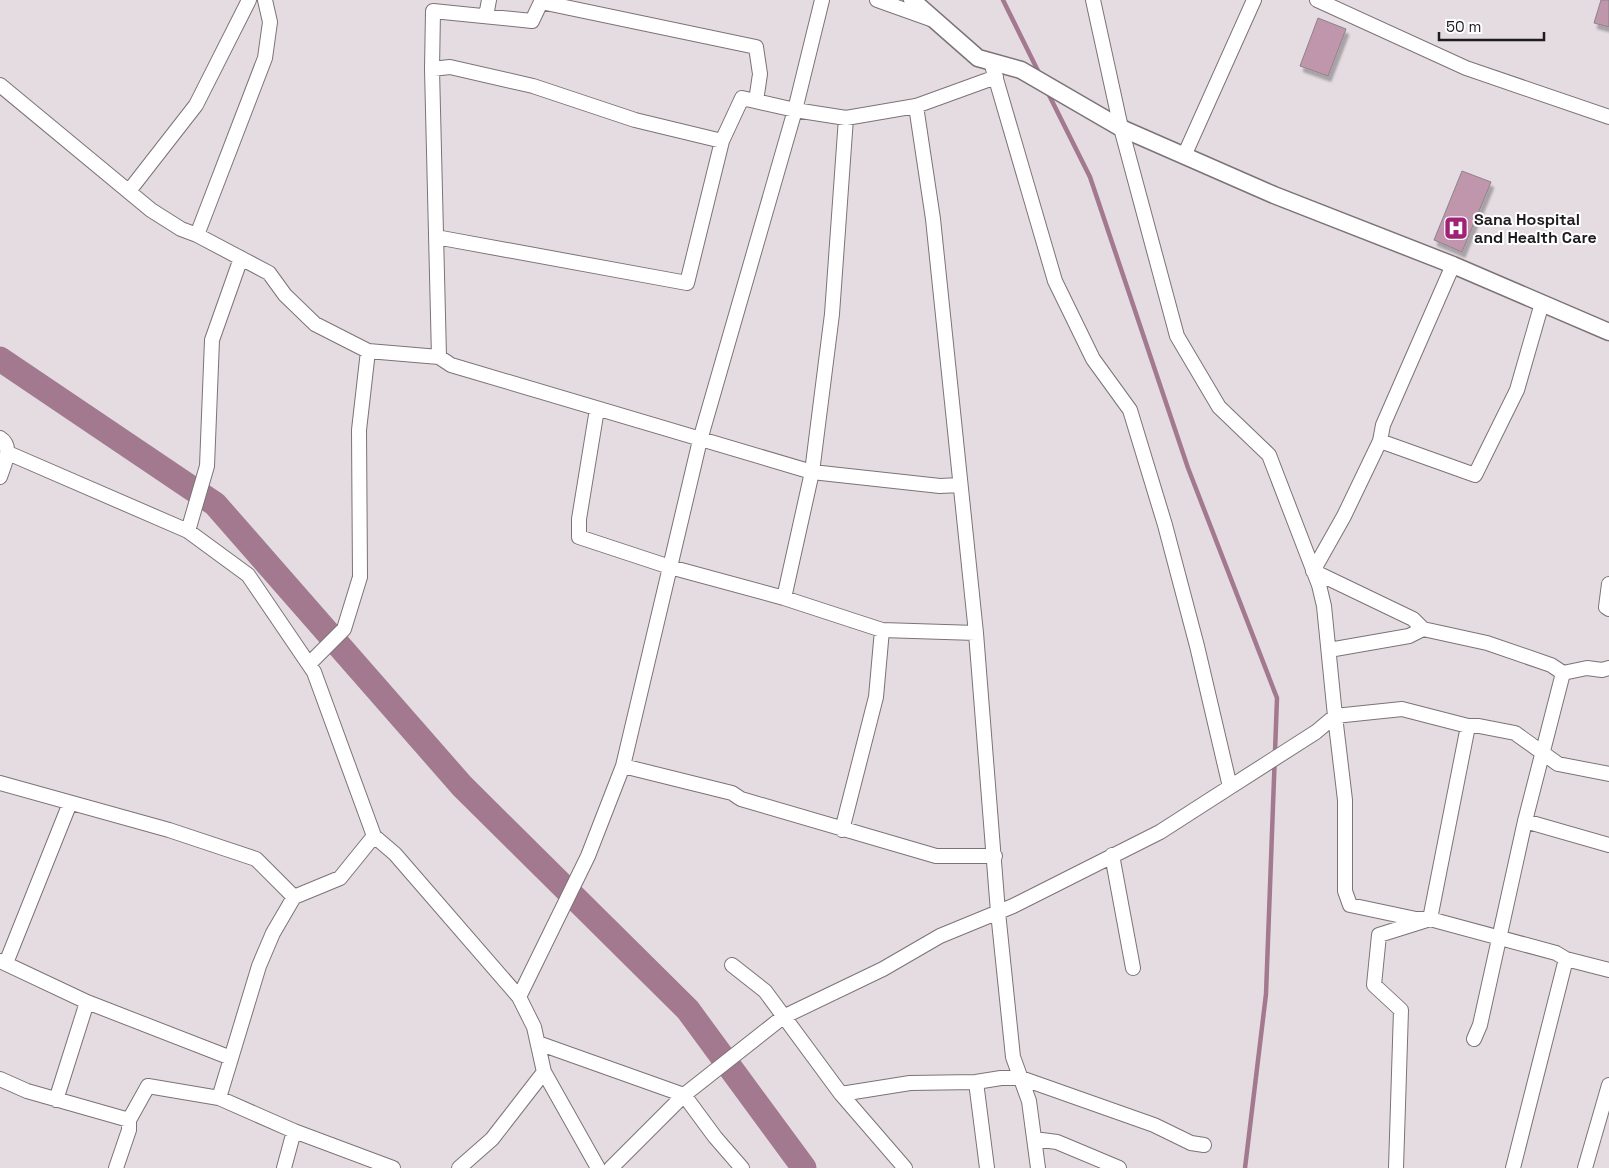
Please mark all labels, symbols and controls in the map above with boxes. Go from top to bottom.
scale bar [1439,10,1544,42]
text: 50 m [1446,17,1481,36]
place label: Sana Hospital and Health Care [1474,209,1597,248]
hospital icon: Sana Hospital and Health Care [1443,215,1469,241]

